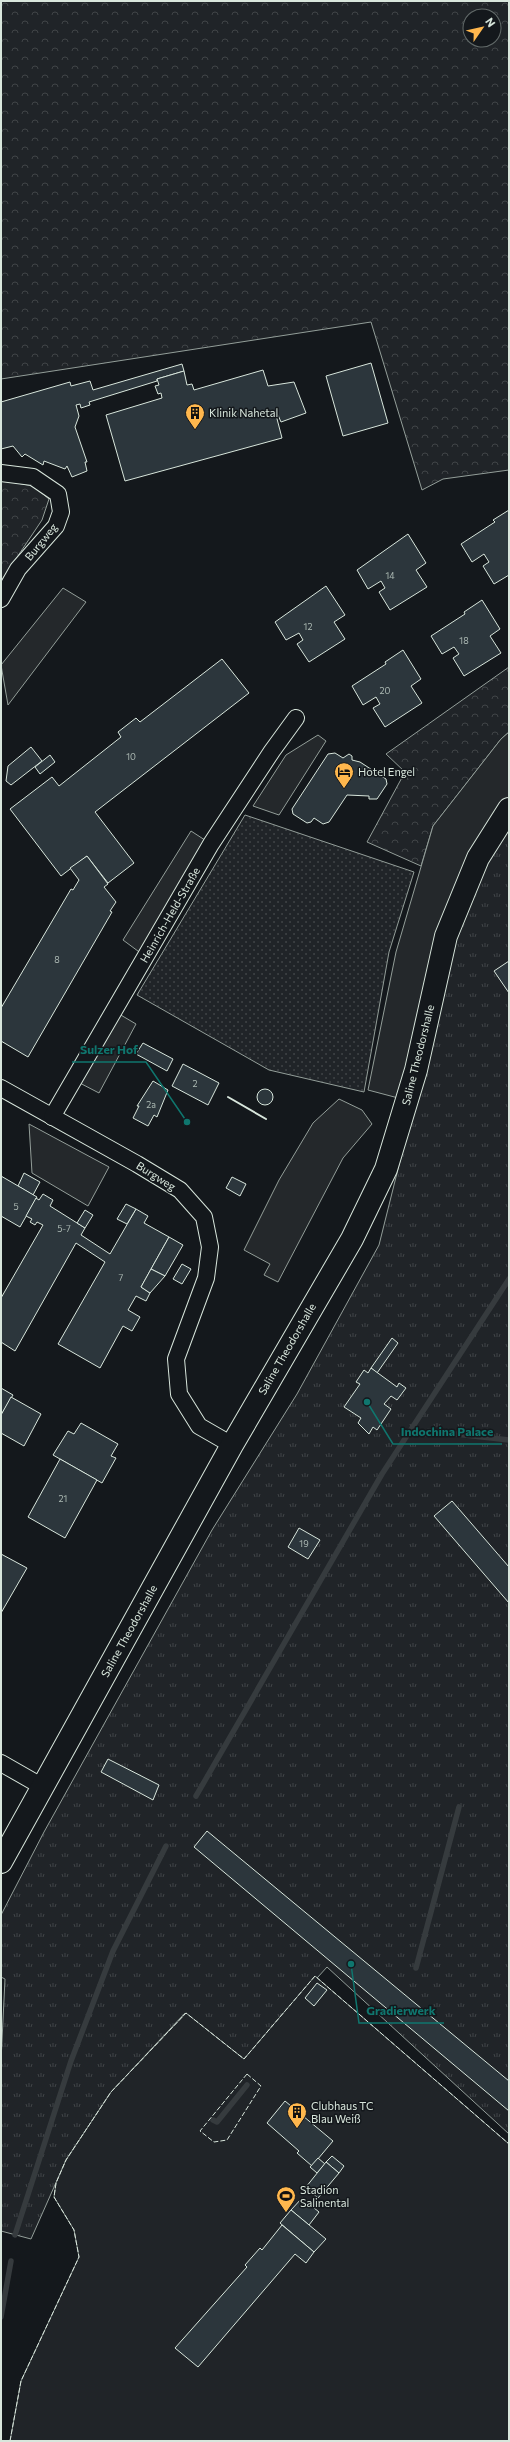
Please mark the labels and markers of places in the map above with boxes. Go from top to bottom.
building icon: Klinik Nahetal [184,402,206,430]
place label: Klinik Nahetal [209,406,278,419]
hotel icon: Hotel Engel [333,761,355,789]
place label: Hotel Engel [358,765,415,778]
callout: Sulzer Hof [72,1038,146,1062]
callout: Indochina Palace [393,1420,502,1444]
callout: Gradierwerk [359,1999,444,2023]
place label: Clubhaus TC Blau Weiß [311,2099,374,2125]
building icon: Clubhaus TC Blau Weiß [286,2101,308,2129]
place label: Stadion Salinental [300,2183,349,2209]
sports icon: Stadion Salinental [275,2185,297,2213]

